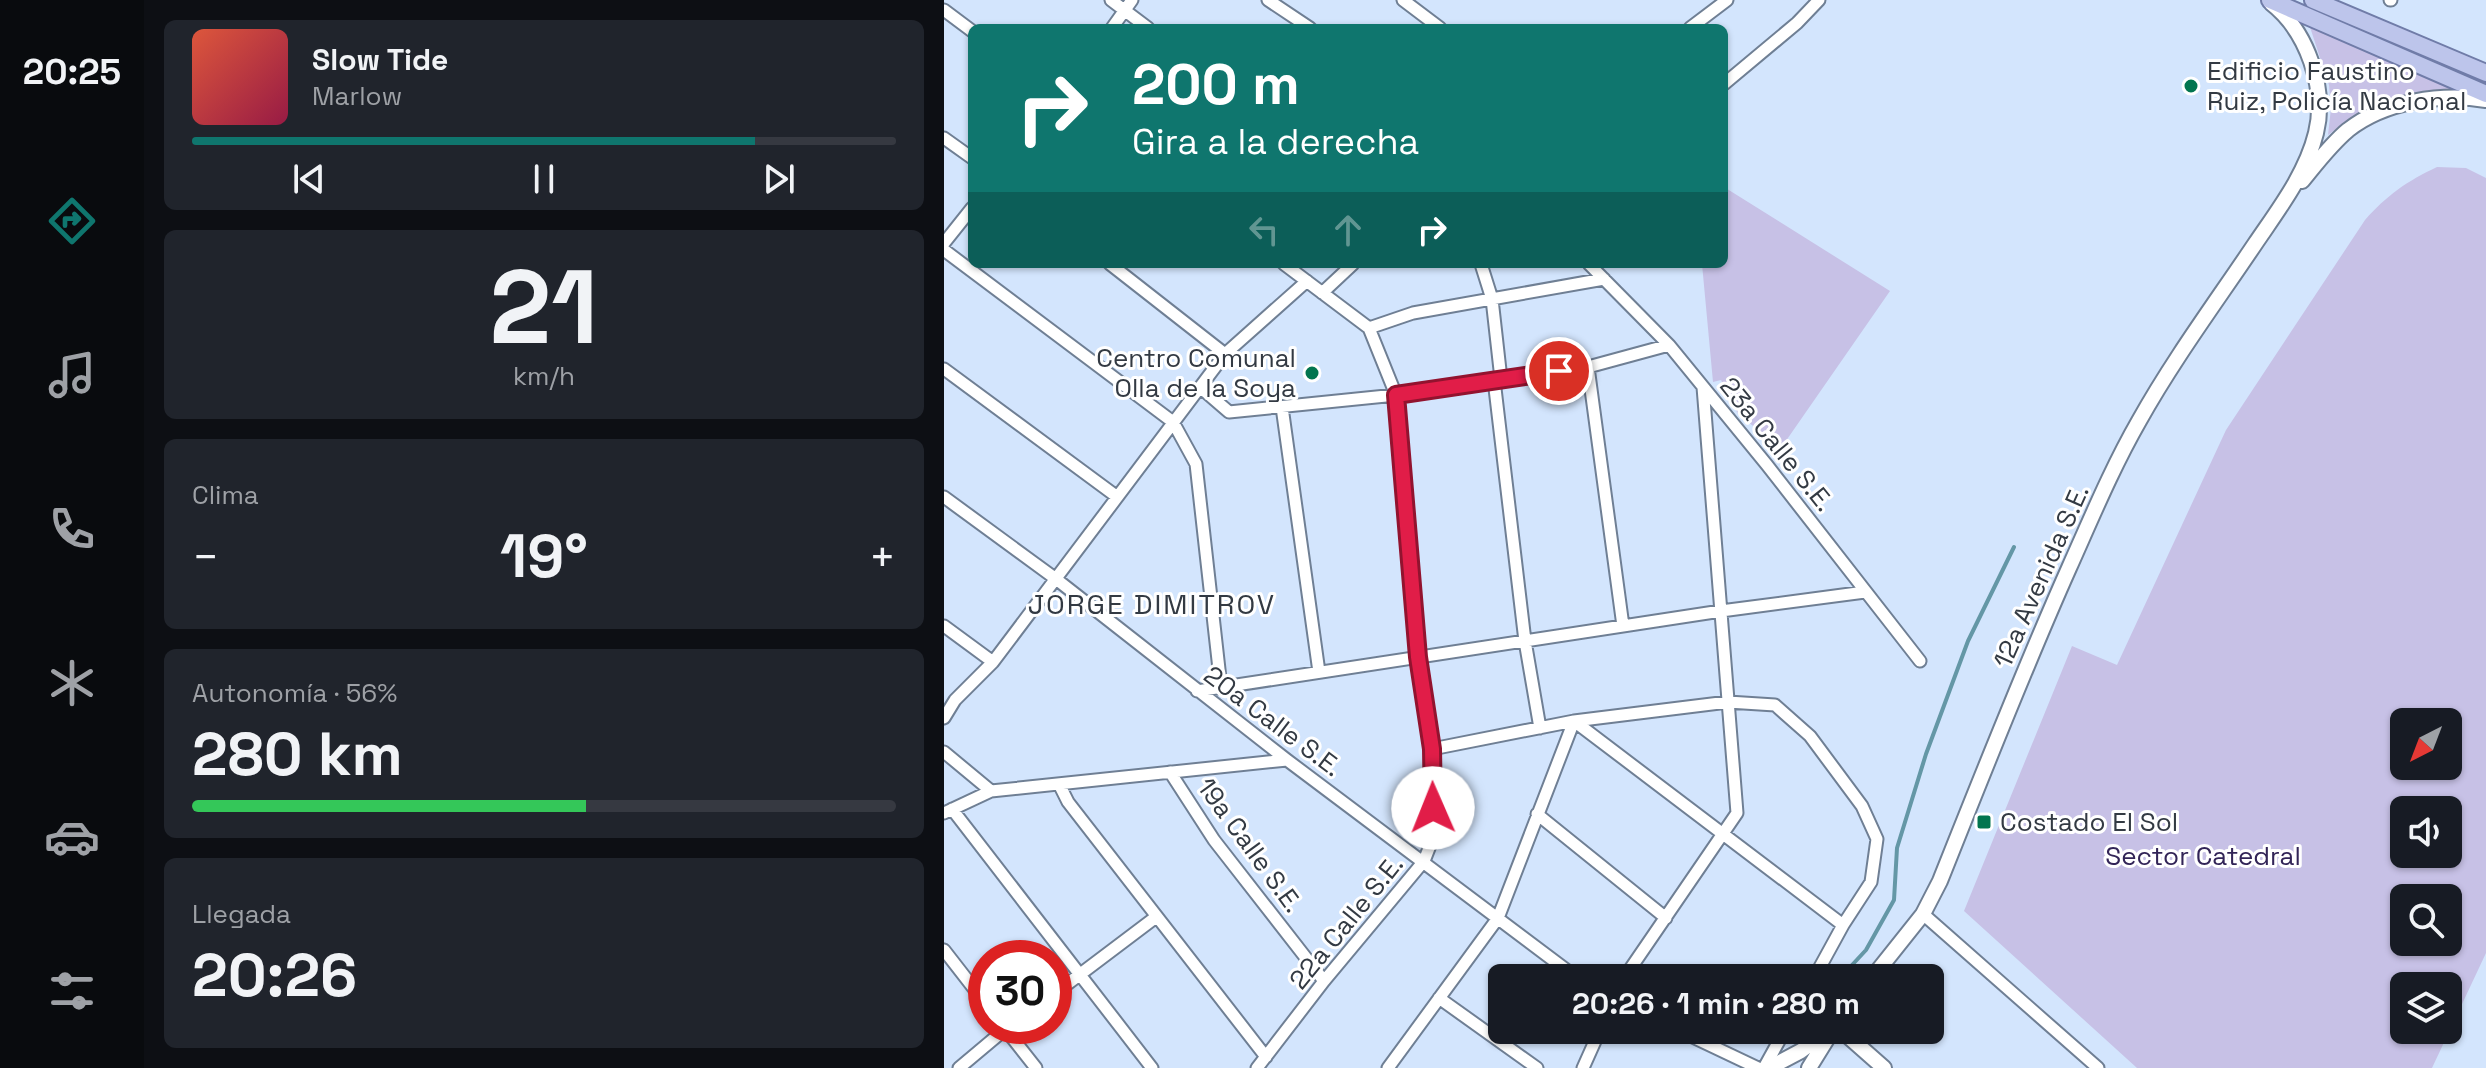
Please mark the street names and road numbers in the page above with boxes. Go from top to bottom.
street label: 23a Calle S.E. [1712,370,1842,518]
street label: 12a Avenida S.E. [1985,479,2097,673]
street label: 20a Calle S.E. [1197,658,1349,784]
street label: 19a Calle S.E. [1190,771,1310,919]
street label: 22a Calle S.E. [1281,848,1411,996]

